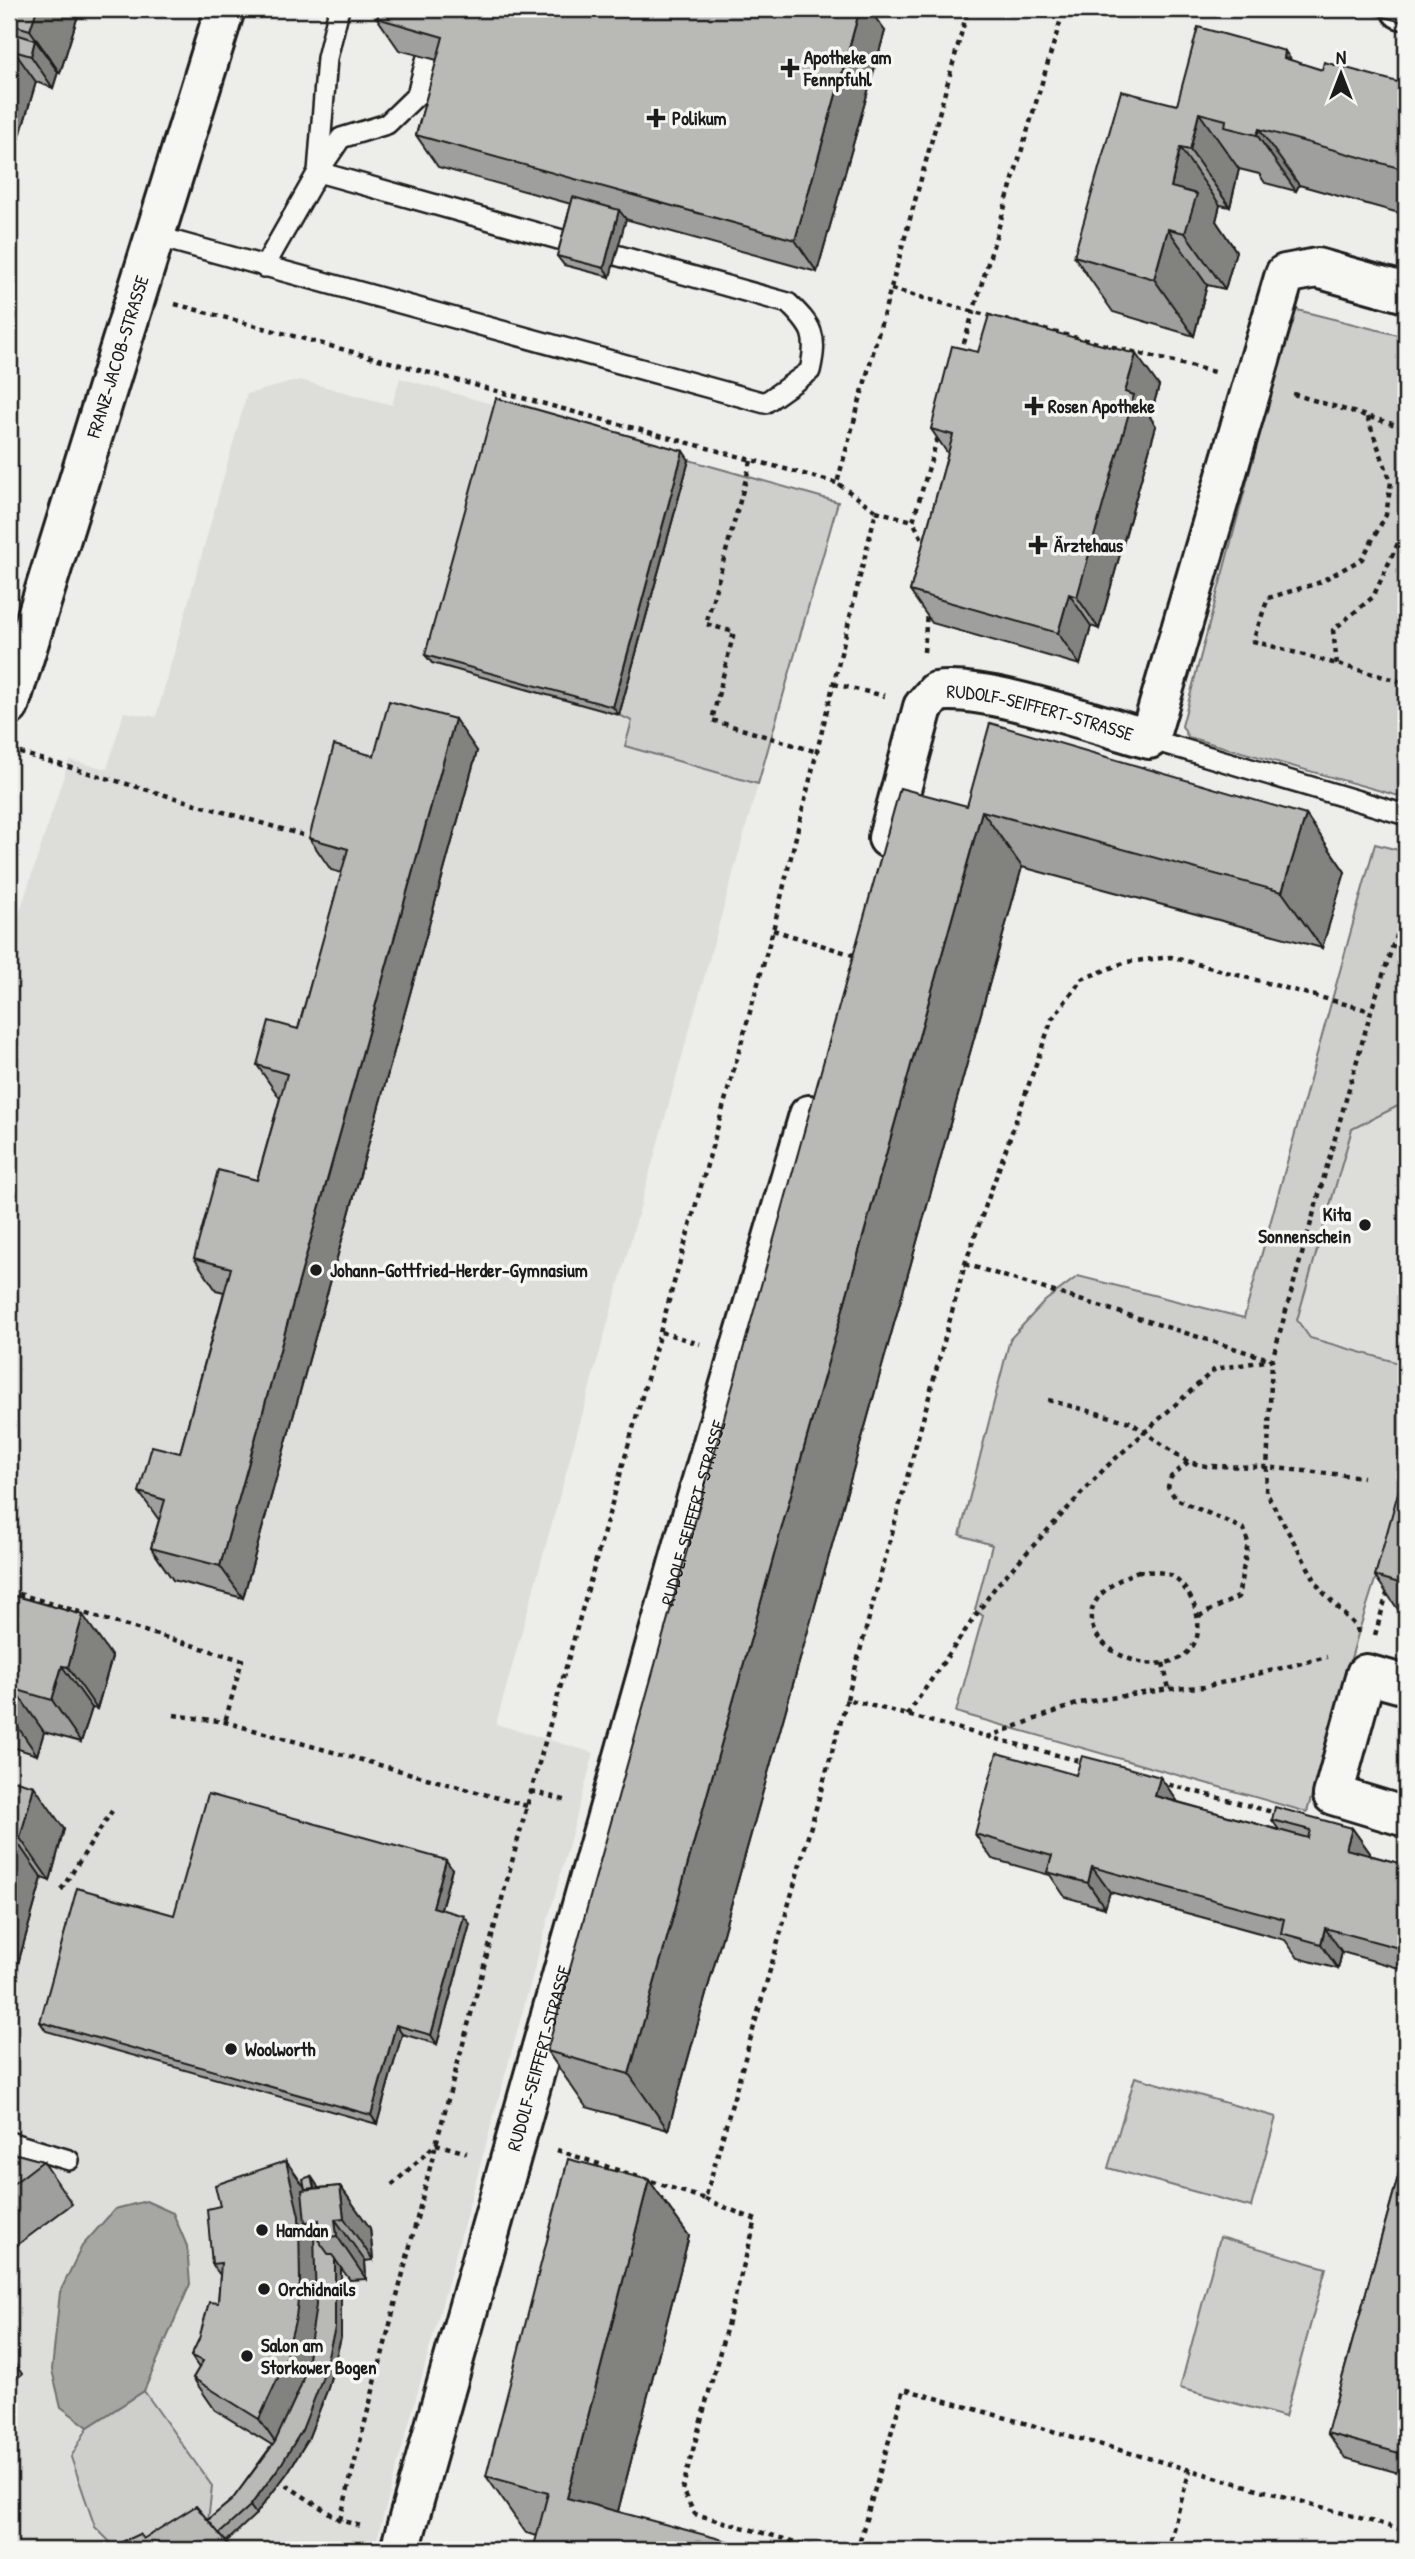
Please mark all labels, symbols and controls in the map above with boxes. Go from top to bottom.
north arrow [1306,38,1376,108]
place label: Apotheke am Fennpfuhl [803,44,891,93]
text: N [1336,44,1346,70]
marker: Apotheke am Fennpfuhl [782,60,798,76]
place label: Polikum [672,105,727,131]
marker: Polikum [646,108,666,128]
street label: FRANZ-JACOB-STRASSE [80,271,155,442]
place label: Rosen Apotheke [1048,393,1155,420]
marker: Rosen Apotheke [1026,398,1042,414]
place label: Ärztehaus [1054,532,1124,558]
marker: Ärztehaus [1028,535,1048,555]
street label: RUDOLF-SEIFFERT-STRASSE [946,678,1137,747]
place label: Kita Sonnenschein [1258,1201,1352,1249]
marker: Kita Sonnenschein [1357,1217,1373,1233]
place label: Johann-Gottfried-Herder-Gymnasium [330,1257,588,1284]
marker: Johann-Gottfried-Herder-Gymnasium [308,1262,324,1278]
street label: RUDOLF-SEIFFERT-STRASSE [654,1416,732,1608]
street label: RUDOLF-SEIFFERT-STRASSE [500,1962,577,2154]
place label: Woolworth [245,2036,315,2062]
marker: Woolworth [223,2041,239,2057]
place label: Hamdan [276,2217,329,2243]
marker: Hamdan [254,2222,270,2238]
place label: Orchidnails [278,2276,356,2302]
marker: Orchidnails [256,2281,272,2297]
place label: Salon am Storkower Bogen [261,2332,377,2381]
marker: Salon am Storkower Bogen [239,2348,255,2364]

